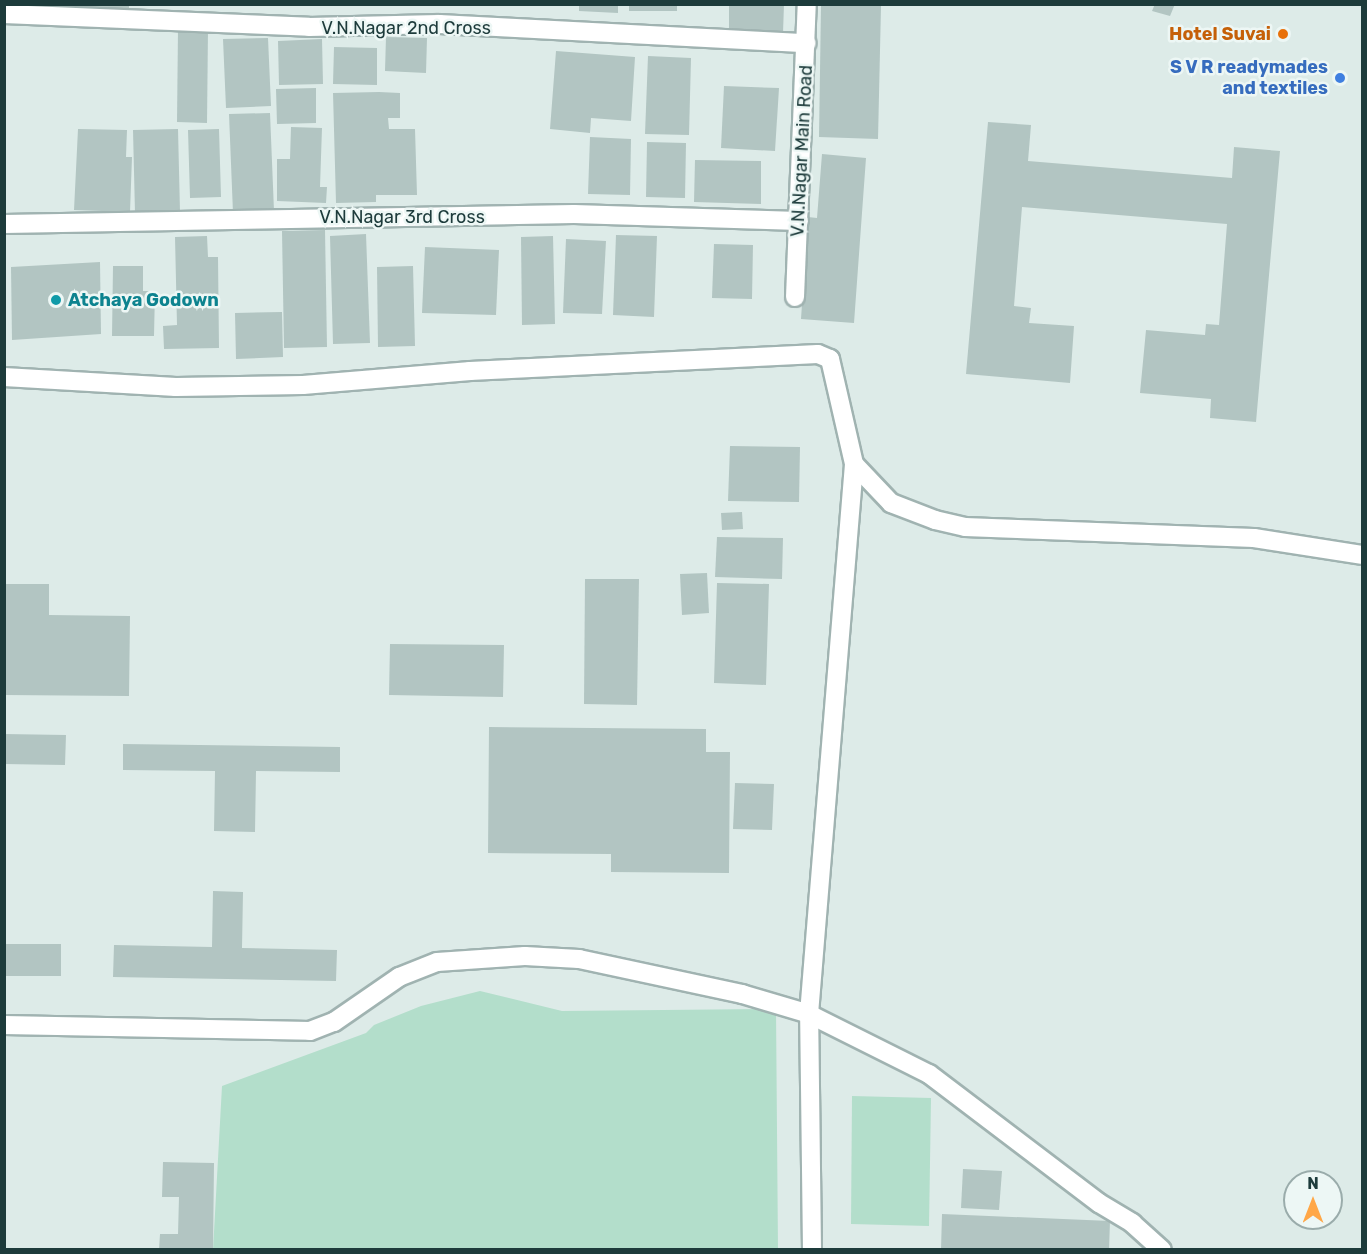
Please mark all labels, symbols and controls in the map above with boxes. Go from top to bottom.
street label: V.N.Nagar 2nd Cross [321,17,491,39]
place label: Hotel Suvai [1169,23,1271,45]
marker: Hotel Suvai [1276,27,1290,41]
place label: S V R readymades and textiles [1169,57,1328,100]
street label: V.N.Nagar Main Road [787,64,817,238]
marker: S V R readymades and textiles [1333,71,1347,85]
street label: V.N.Nagar 3rd Cross [319,206,485,228]
place label: Atchaya Godown [68,289,219,311]
marker: Atchaya Godown [49,293,63,307]
north arrow [1283,1170,1343,1230]
text: N [1307,1174,1319,1193]

